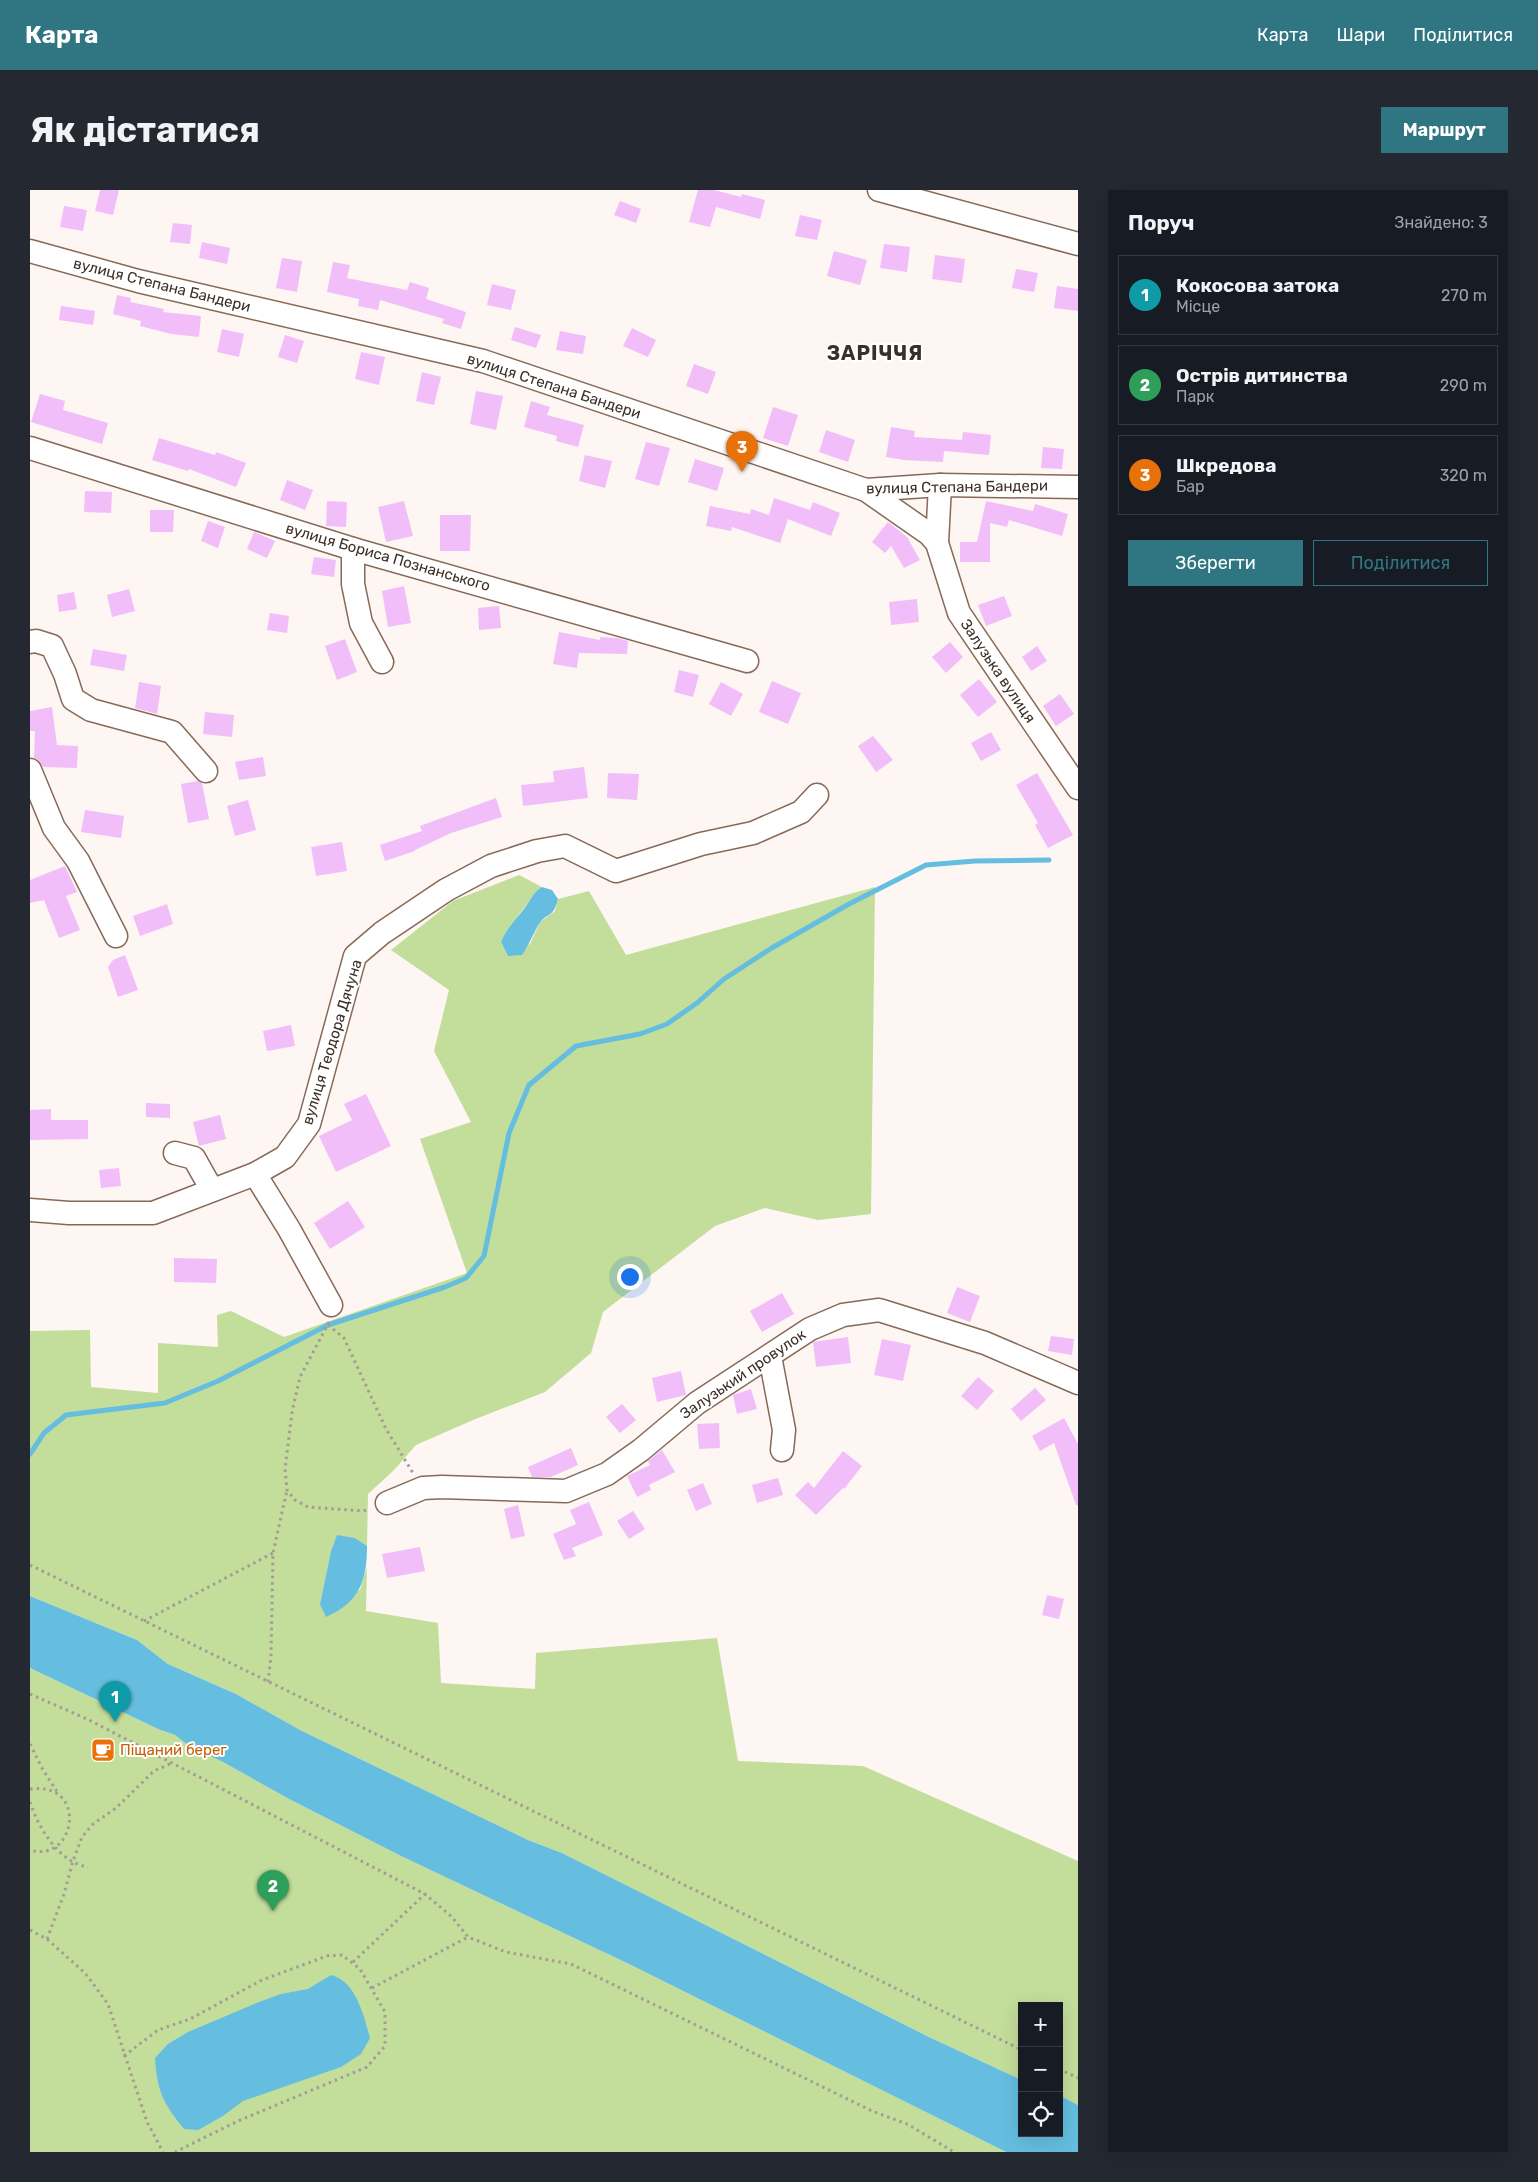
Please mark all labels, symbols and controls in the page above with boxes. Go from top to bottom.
text: Карта [25,21,98,49]
text: Карта [1257,24,1308,46]
text: Шари [1336,24,1385,46]
text: Поділитися [1413,24,1513,46]
button: Маршрут [1381,107,1508,153]
text: Як дістатися [30,109,260,151]
text: Поруч [1128,210,1194,235]
text: Знайдено: 3 [1395,213,1488,232]
street label: вулиця Степана Бандери [72,254,252,316]
text: Кокосова затока [1176,274,1339,297]
text: 1 [1141,286,1149,305]
text: 270 m [1441,286,1487,305]
text: Місце [1176,297,1220,316]
district label: ЗАРІЧЧЯ [827,341,923,365]
street label: вулиця Степана Бандери [465,349,643,423]
text: Острів дитинства [1176,364,1348,387]
text: 2 [1140,376,1150,395]
text: 290 m [1440,376,1487,395]
text: Парк [1176,387,1214,406]
pin: 3 [726,431,758,472]
text: Шкредова [1176,454,1276,477]
text: 3 [1140,466,1150,485]
text: 320 m [1440,466,1487,485]
street label: вулиця Степана Бандери [866,476,1048,498]
text: Бар [1176,477,1205,496]
street label: вулиця Бориса Познанського [284,519,492,595]
button: Зберегти [1128,540,1303,586]
button: Поділитися [1313,540,1488,586]
street label: Залузька вулиця [957,616,1039,726]
street label: вулиця Теодора Дячуна [298,957,366,1127]
your location [617,1264,643,1290]
street label: Залузький провулок [677,1325,809,1423]
pin: 1 [99,1681,131,1722]
cafe icon: Піщаний берег [90,1737,116,1763]
place label: Піщаний берег [120,1741,227,1759]
pin: 2 [257,1870,289,1911]
map controls [1018,2002,1063,2137]
button: + [1018,2002,1063,2047]
button: − [1018,2047,1063,2092]
button: locate [1018,2092,1063,2137]

